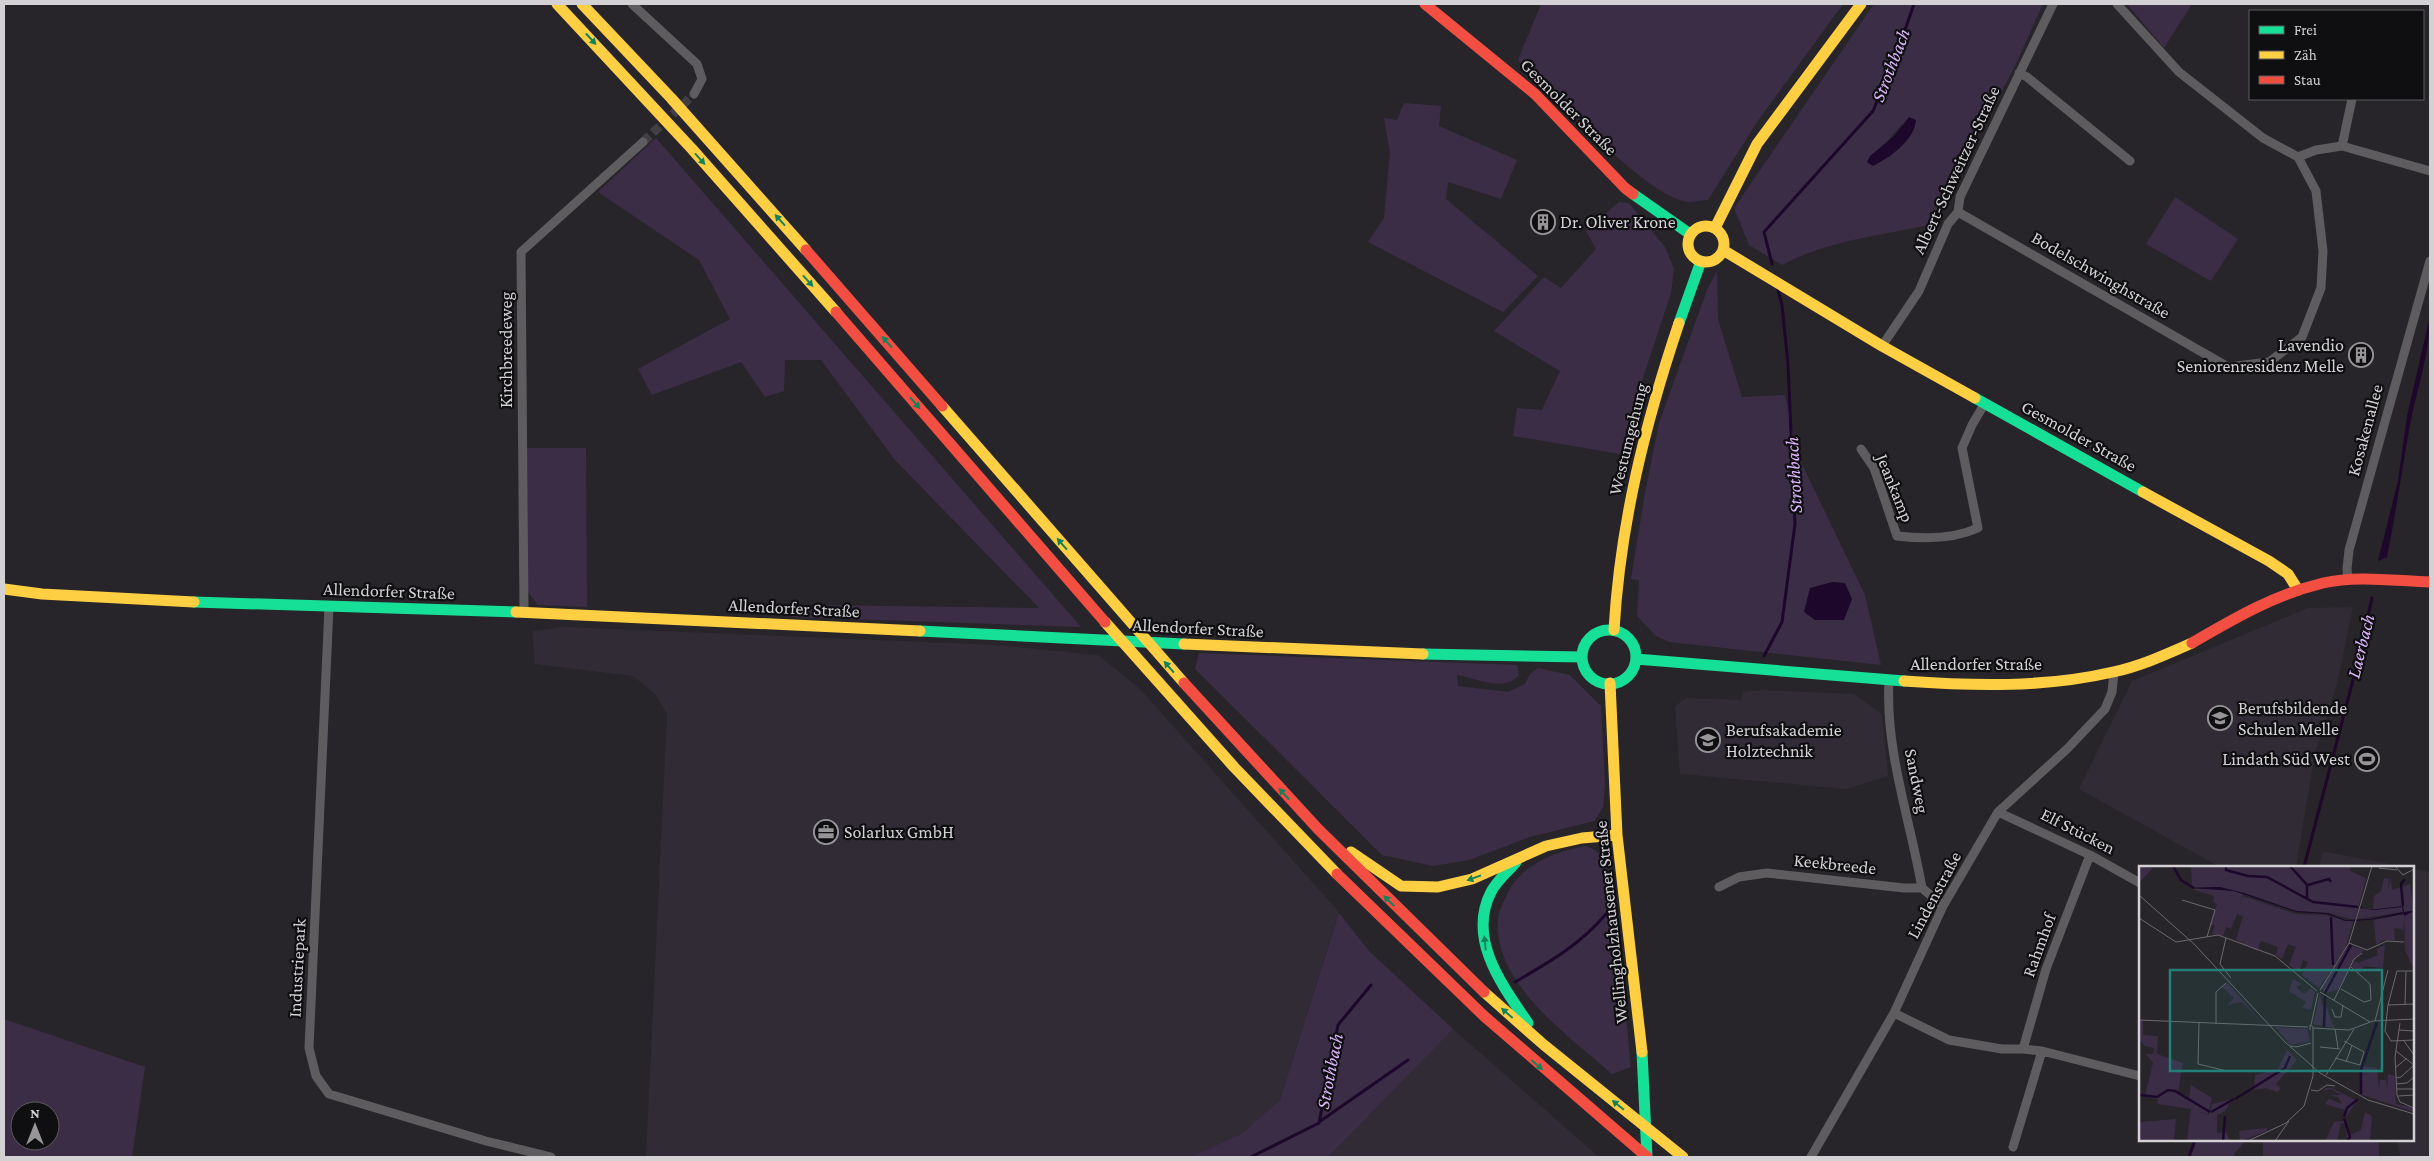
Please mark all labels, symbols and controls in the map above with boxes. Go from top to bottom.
legend [2249,10,2424,100]
text: Frei [2294,22,2317,38]
water label: Strothbach [1867,26,1914,105]
one-way arrow [585,33,597,45]
text: Zäh [2294,47,2317,63]
street label: Gesmolder Straße [1517,55,1622,160]
text: Stau [2294,72,2321,88]
street label: Albert-Schweitzer-Straße [1908,83,2004,257]
one-way arrow [695,153,706,166]
building icon: Dr. Oliver Krone [1530,209,1556,235]
place label: Dr. Oliver Krone [1560,212,1676,232]
one-way arrow [774,214,785,227]
street label: Bodelschwinghstraße [2028,227,2174,323]
one-way arrow [803,274,814,287]
street label: Kirchbreedeweg [496,292,516,408]
place label: Lavendio Seniorenresidenz Melle [2177,335,2344,376]
one-way arrow [882,336,893,349]
building icon: Lavendio Seniorenresidenz Melle [2348,342,2374,368]
street label: Westumgehung [1604,381,1652,497]
street label: Kosakenallee [2343,382,2387,478]
street label: Gesmolder Straße [2018,396,2140,476]
one-way arrow [909,397,920,409]
water label: Strothbach [1781,436,1806,514]
street label: Jeankamp [1871,449,1918,525]
one-way arrow [1057,538,1068,551]
street label: Allendorfer Straße [323,579,455,603]
street label: Allendorfer Straße [728,595,860,621]
water label: Laerbach [2342,612,2379,680]
street label: Allendorfer Straße [1132,615,1264,641]
street label: Allendorfer Straße [1910,654,2042,674]
one-way arrow [1163,661,1175,673]
place label: Berufsbildende Schulen Melle [2238,698,2347,739]
school or university icon: Berufsbildende Schulen Melle [2207,705,2233,731]
place label: Berufsakademie Holztechnik [1726,720,1842,761]
school or university icon: Berufsakademie Holztechnik [1695,727,1721,753]
sports icon: Lindath Süd West [2354,746,2380,772]
street label: Sandweg [1901,747,1933,815]
place label: Lindath Süd West [2222,749,2351,769]
one-way arrow [1279,787,1290,800]
street label: Elf Stücken [2038,804,2119,858]
office icon: Solarlux GmbH [813,819,839,845]
street label: Wellingholzhausener Straße [1590,820,1632,1024]
place label: Solarlux GmbH [844,822,954,842]
street label: Lindenstraße [1903,848,1965,942]
street label: Keekbreede [1793,850,1877,878]
inset map [2139,866,2414,1141]
one-way arrow [1466,874,1481,882]
one-way arrow [1384,895,1396,907]
street label: Rahmhof [2018,909,2060,980]
street label: Industriepark [284,918,310,1018]
one-way arrow [1481,935,1489,951]
one-way arrow [1501,1007,1514,1018]
water label: Strothbach [1312,1031,1347,1111]
one-way arrow [1531,1059,1544,1070]
one-way arrow [1612,1099,1625,1110]
north arrow [10,1101,60,1151]
text: N [30,1105,40,1121]

